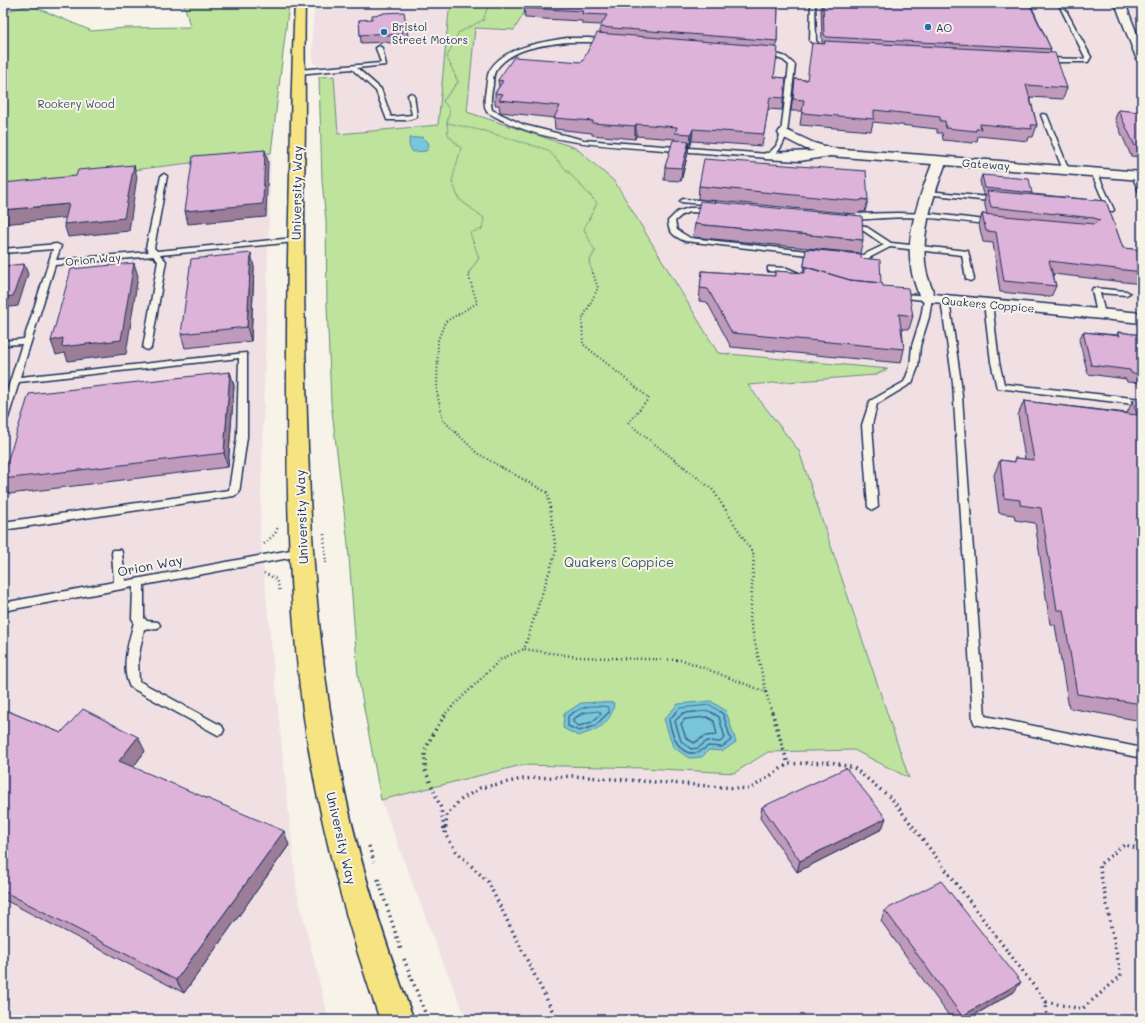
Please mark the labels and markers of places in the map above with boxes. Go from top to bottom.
place label: Bristol Street Motors [392,19,468,47]
place label: AO [936,20,953,35]
marker: AO [923,22,933,32]
marker: Bristol Street Motors [379,27,389,37]

